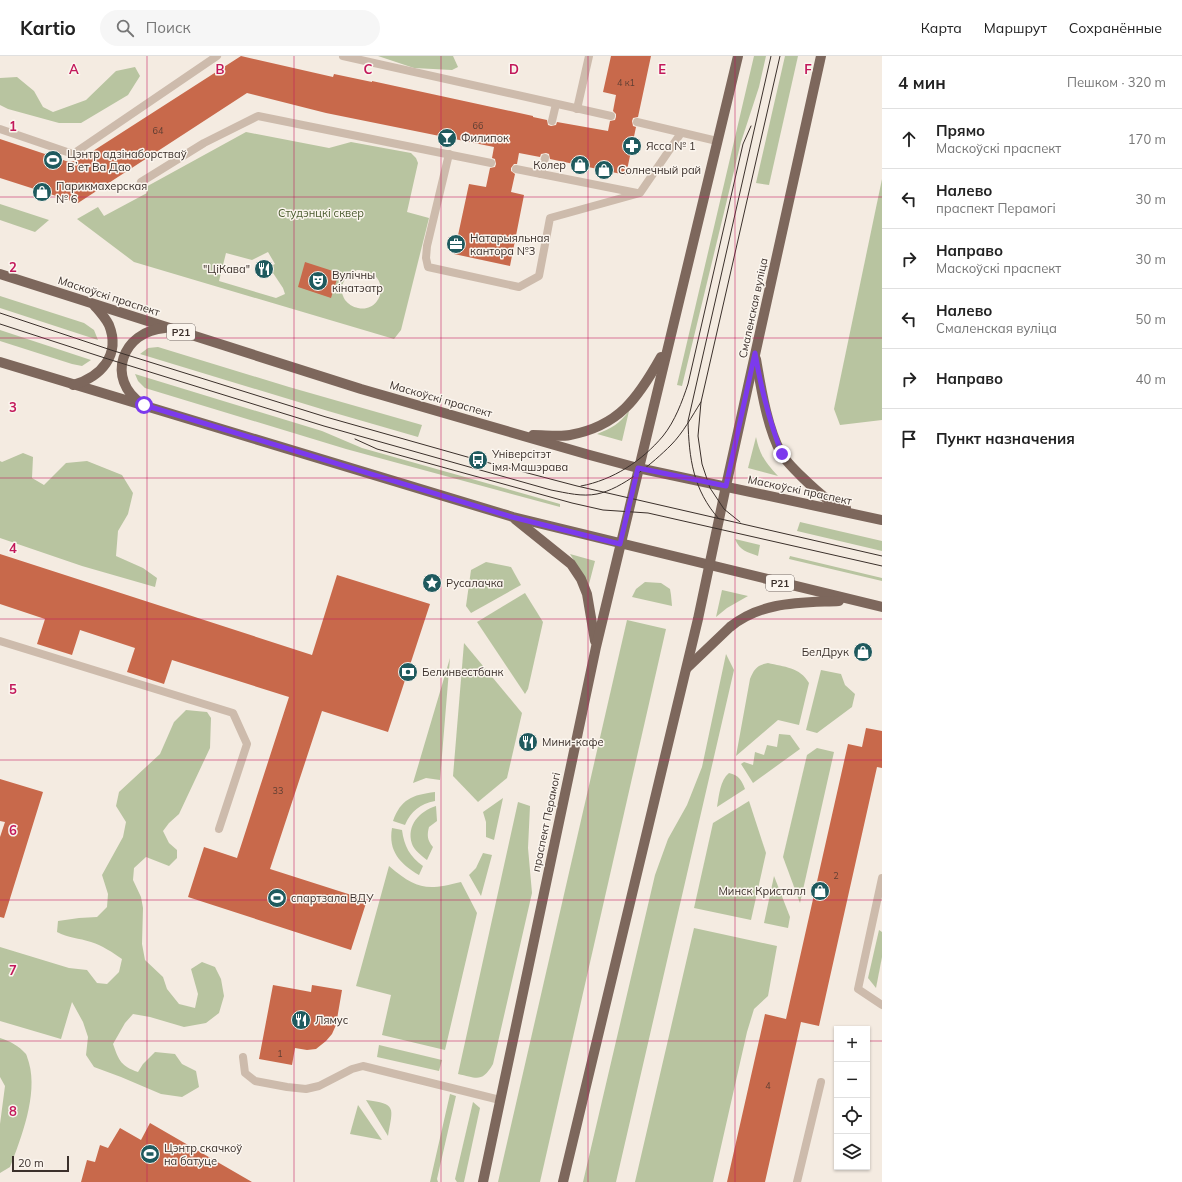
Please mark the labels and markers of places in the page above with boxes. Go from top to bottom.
bar icon: Филипок [436,127,458,149]
place label: Филипок [461,131,509,145]
pharmacy icon: Ясса № 1 [621,135,643,157]
place label: Ясса № 1 [646,139,696,153]
place label: Цэнтр адзінаборстваў Вʼет Ва Дао [67,147,187,174]
sports icon: Цэнтр адзінаборстваў Вʼет Ва Дао [42,149,64,171]
shop icon: Колер [569,154,591,176]
place label: Колер [533,158,566,172]
shop icon: Солнечный рай [593,159,615,181]
place label: Солнечный рай [618,163,701,177]
place label: Парикмахерская № 6 [56,179,147,206]
shop icon: Парикмахерская № 6 [31,181,53,203]
place label: Натарыяльная кантора №3 [470,231,550,258]
office icon: Натарыяльная кантора №3 [445,233,467,255]
restaurant icon: "ЦіКава" [253,258,275,280]
place label: "ЦіКава" [203,262,250,276]
place label: Вулічны кінатэатр [332,268,383,295]
theatre icon: Вулічны кінатэатр [307,270,329,292]
place label: Універсітэт імя Машэрава [491,447,568,474]
bus stop icon: Універсітэт імя Машэрава [467,449,489,471]
place icon: Русалачка [421,572,443,594]
place label: Русалачка [446,576,503,590]
shop icon: БелДрук [852,641,874,663]
place label: БелДрук [802,645,849,659]
bank icon: Белинвестбанк [397,661,419,683]
place label: Белинвестбанк [422,665,504,679]
restaurant icon: Мини-кафе [517,731,539,753]
place label: Мини-кафе [542,735,604,749]
shop icon: Минск Кристалл [809,880,831,902]
place label: Минск Кристалл [718,884,806,898]
sports icon: спартзала ВДУ [266,887,288,909]
place label: спартзала ВДУ [291,891,374,905]
restaurant icon: Лямус [290,1009,312,1031]
place label: Лямус [315,1013,349,1027]
place label: Цэнтр скачкоў на батуце [164,1141,242,1168]
sports icon: Цэнтр скачкоў на батуце [139,1143,161,1165]

